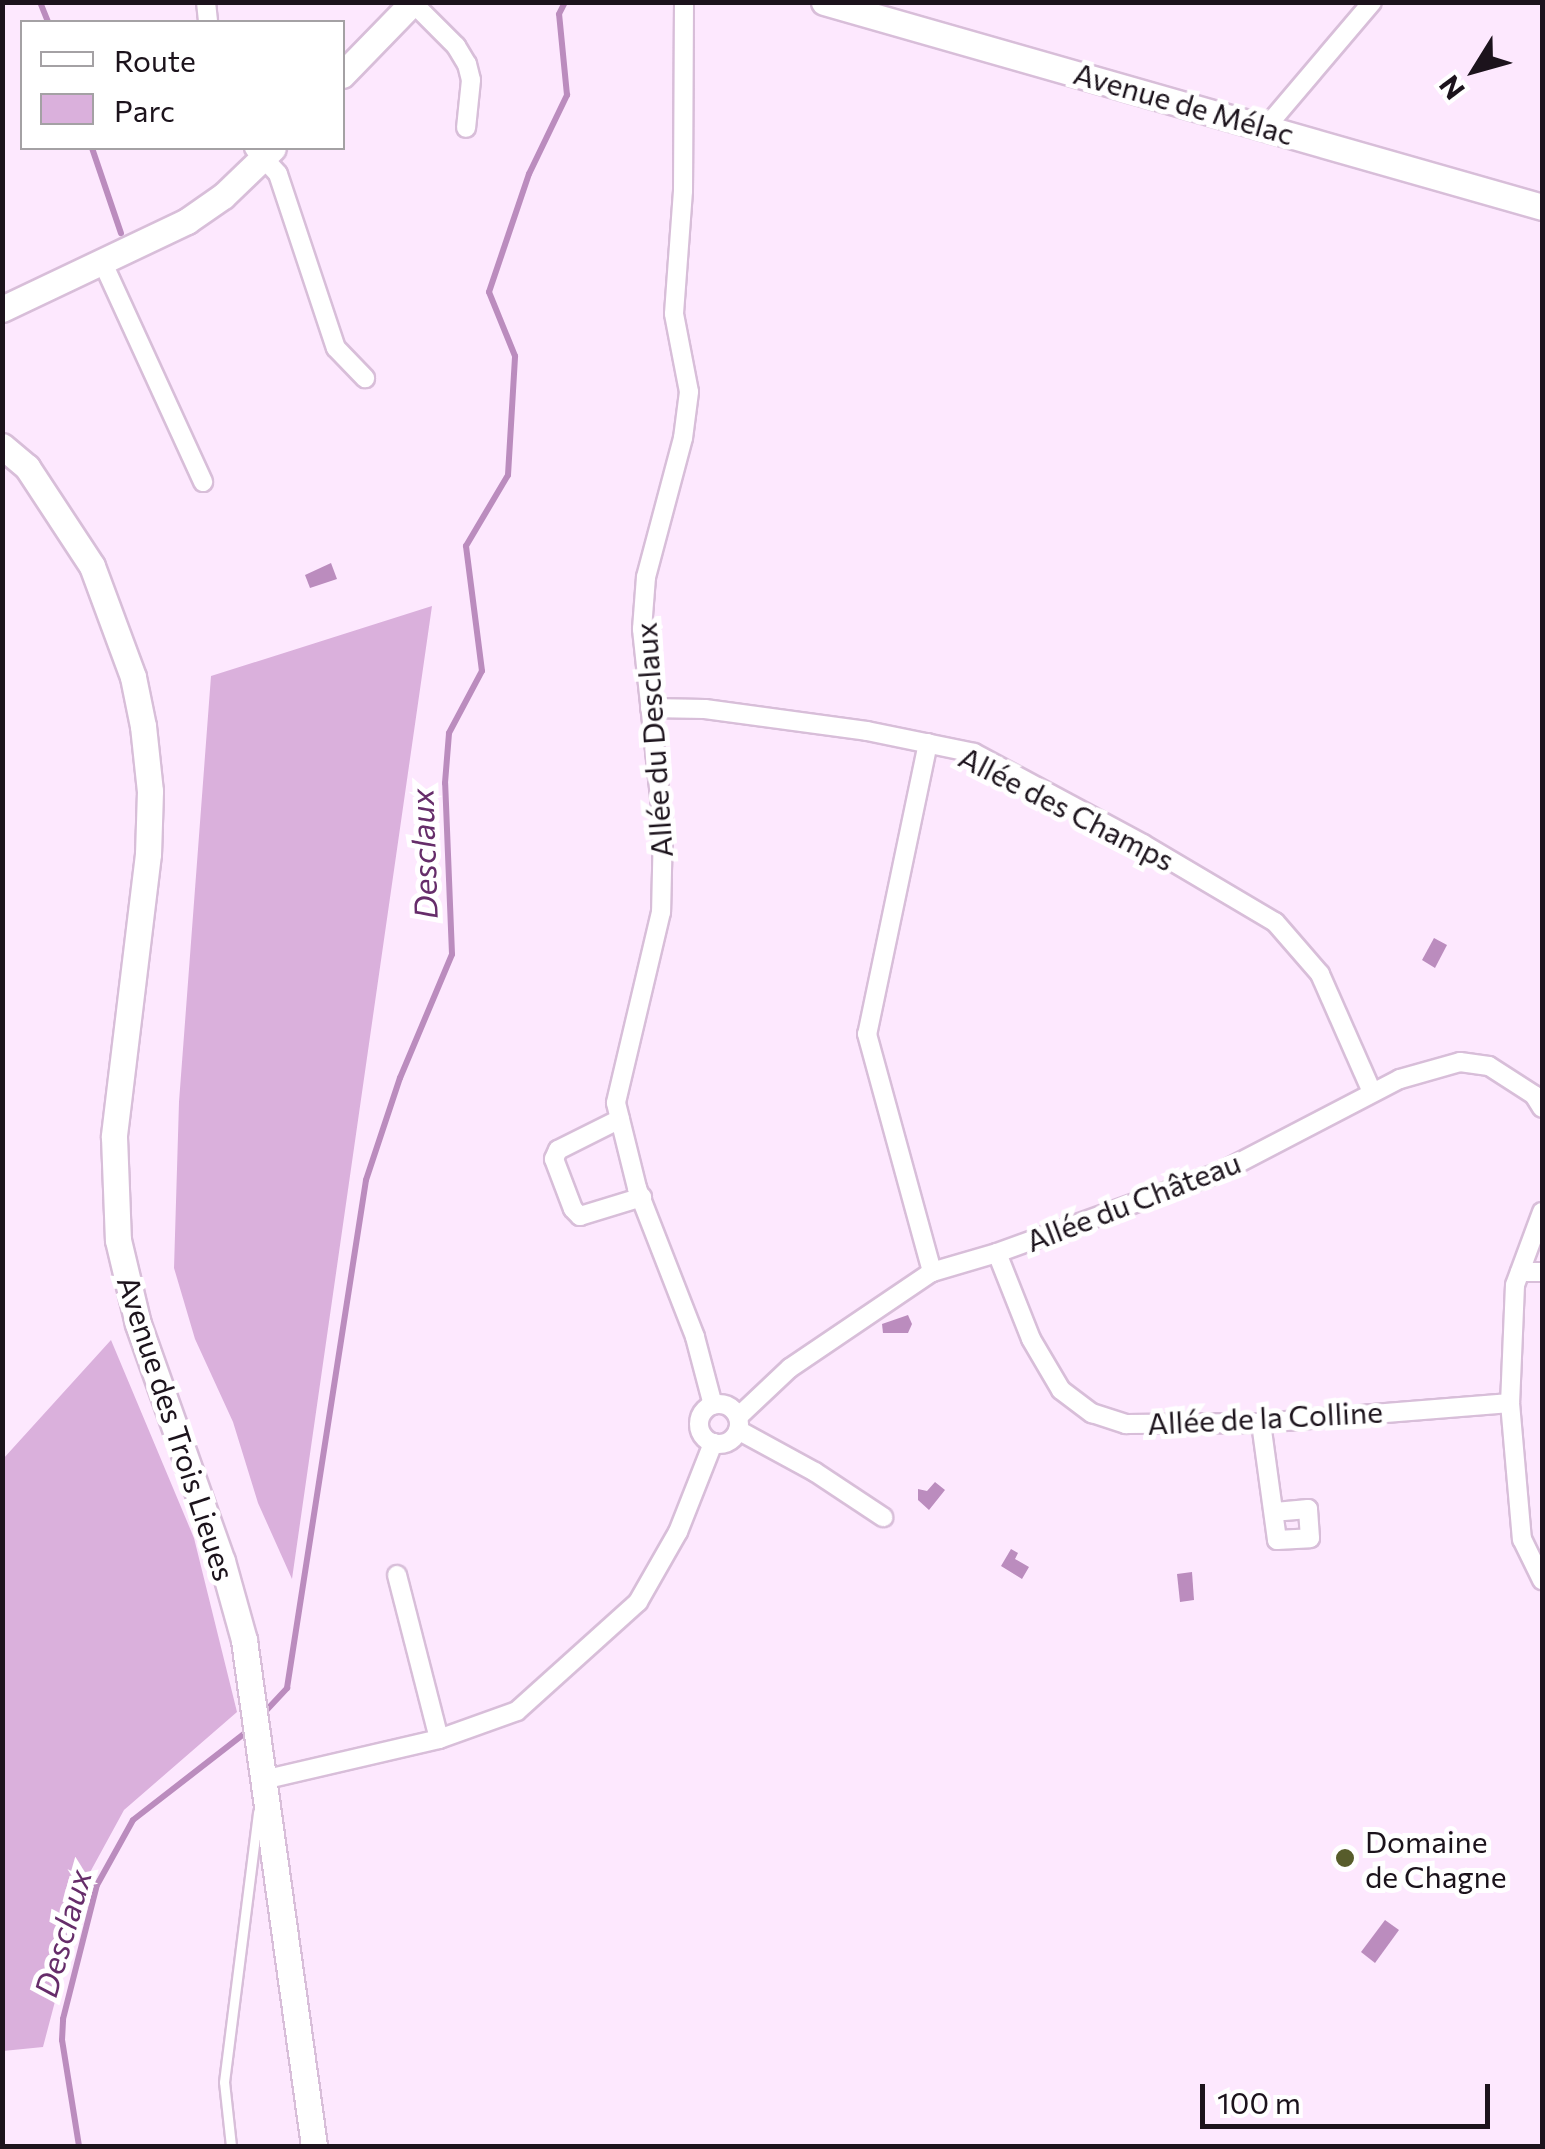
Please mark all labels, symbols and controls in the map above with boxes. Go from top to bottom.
legend [20,20,345,150]
north arrow [1425,20,1525,120]
text: Route [114,41,196,78]
street label: Avenue de Mélac [1070,54,1298,152]
text: N [1431,69,1471,107]
text: Parc [114,91,175,128]
street label: Allée du Desclaux [627,621,679,859]
street label: Allée des Champs [953,738,1181,878]
water label: Desclaux [402,788,444,920]
street label: Allée du Château [1021,1144,1245,1258]
street label: Avenue des Trois Lieues [111,1271,243,1585]
street label: Allée de la Colline [1146,1393,1384,1441]
place label: Domaine de Chagne [1365,1823,1507,1894]
marker: Domaine de Chagne [1334,1847,1356,1869]
water label: Desclaux [26,1865,98,2001]
scale bar [1205,2064,1495,2126]
text: 100 m [1217,2083,1301,2120]

